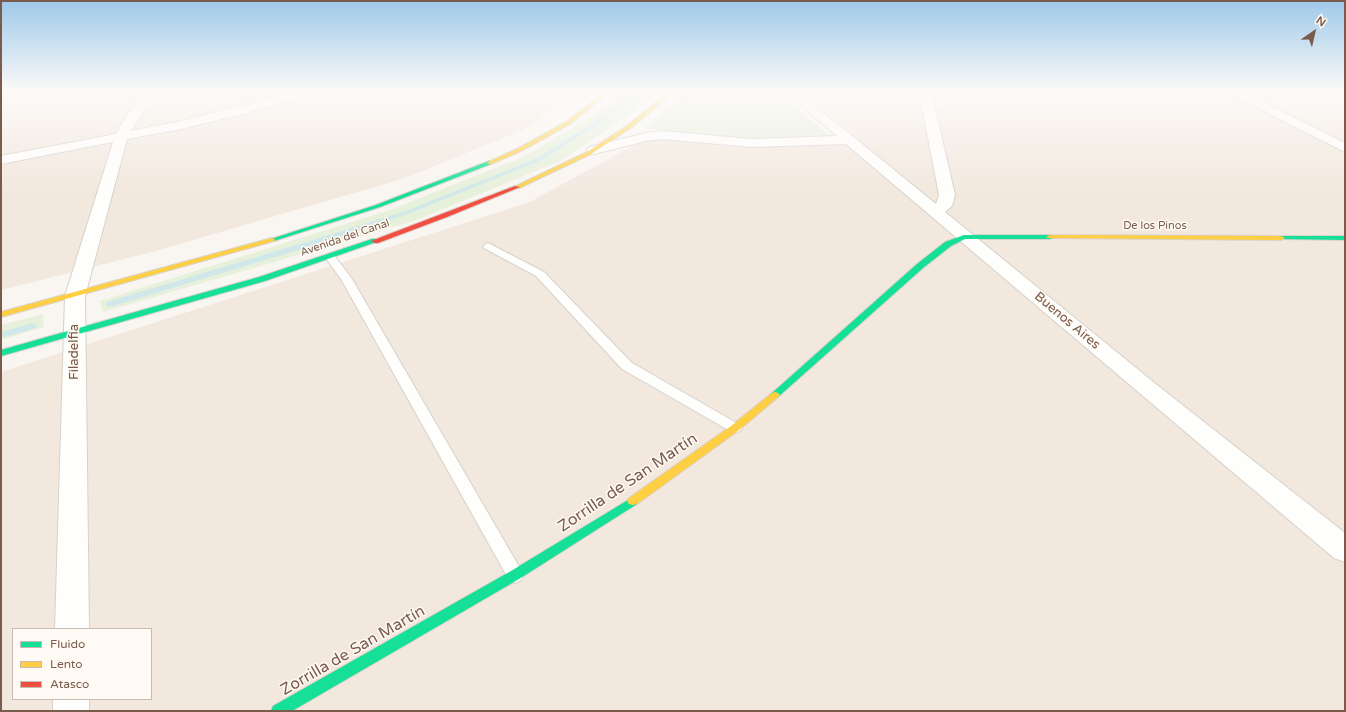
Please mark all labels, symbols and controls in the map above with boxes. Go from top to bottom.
north arrow [1294,12,1334,52]
text: N [1314,14,1328,29]
street label: Avenida del Canal [299,217,391,259]
street label: De los Pinos [1123,219,1187,233]
street label: Buenos Aires [1031,289,1103,353]
street label: Filadelfia [67,324,83,380]
street label: Zorrilla de San Martín [555,429,701,537]
street label: Zorrilla de San Martín [277,602,429,700]
legend [12,628,152,700]
text: Fluido [50,637,85,651]
text: Lento [50,657,83,671]
text: Atasco [50,677,89,691]

